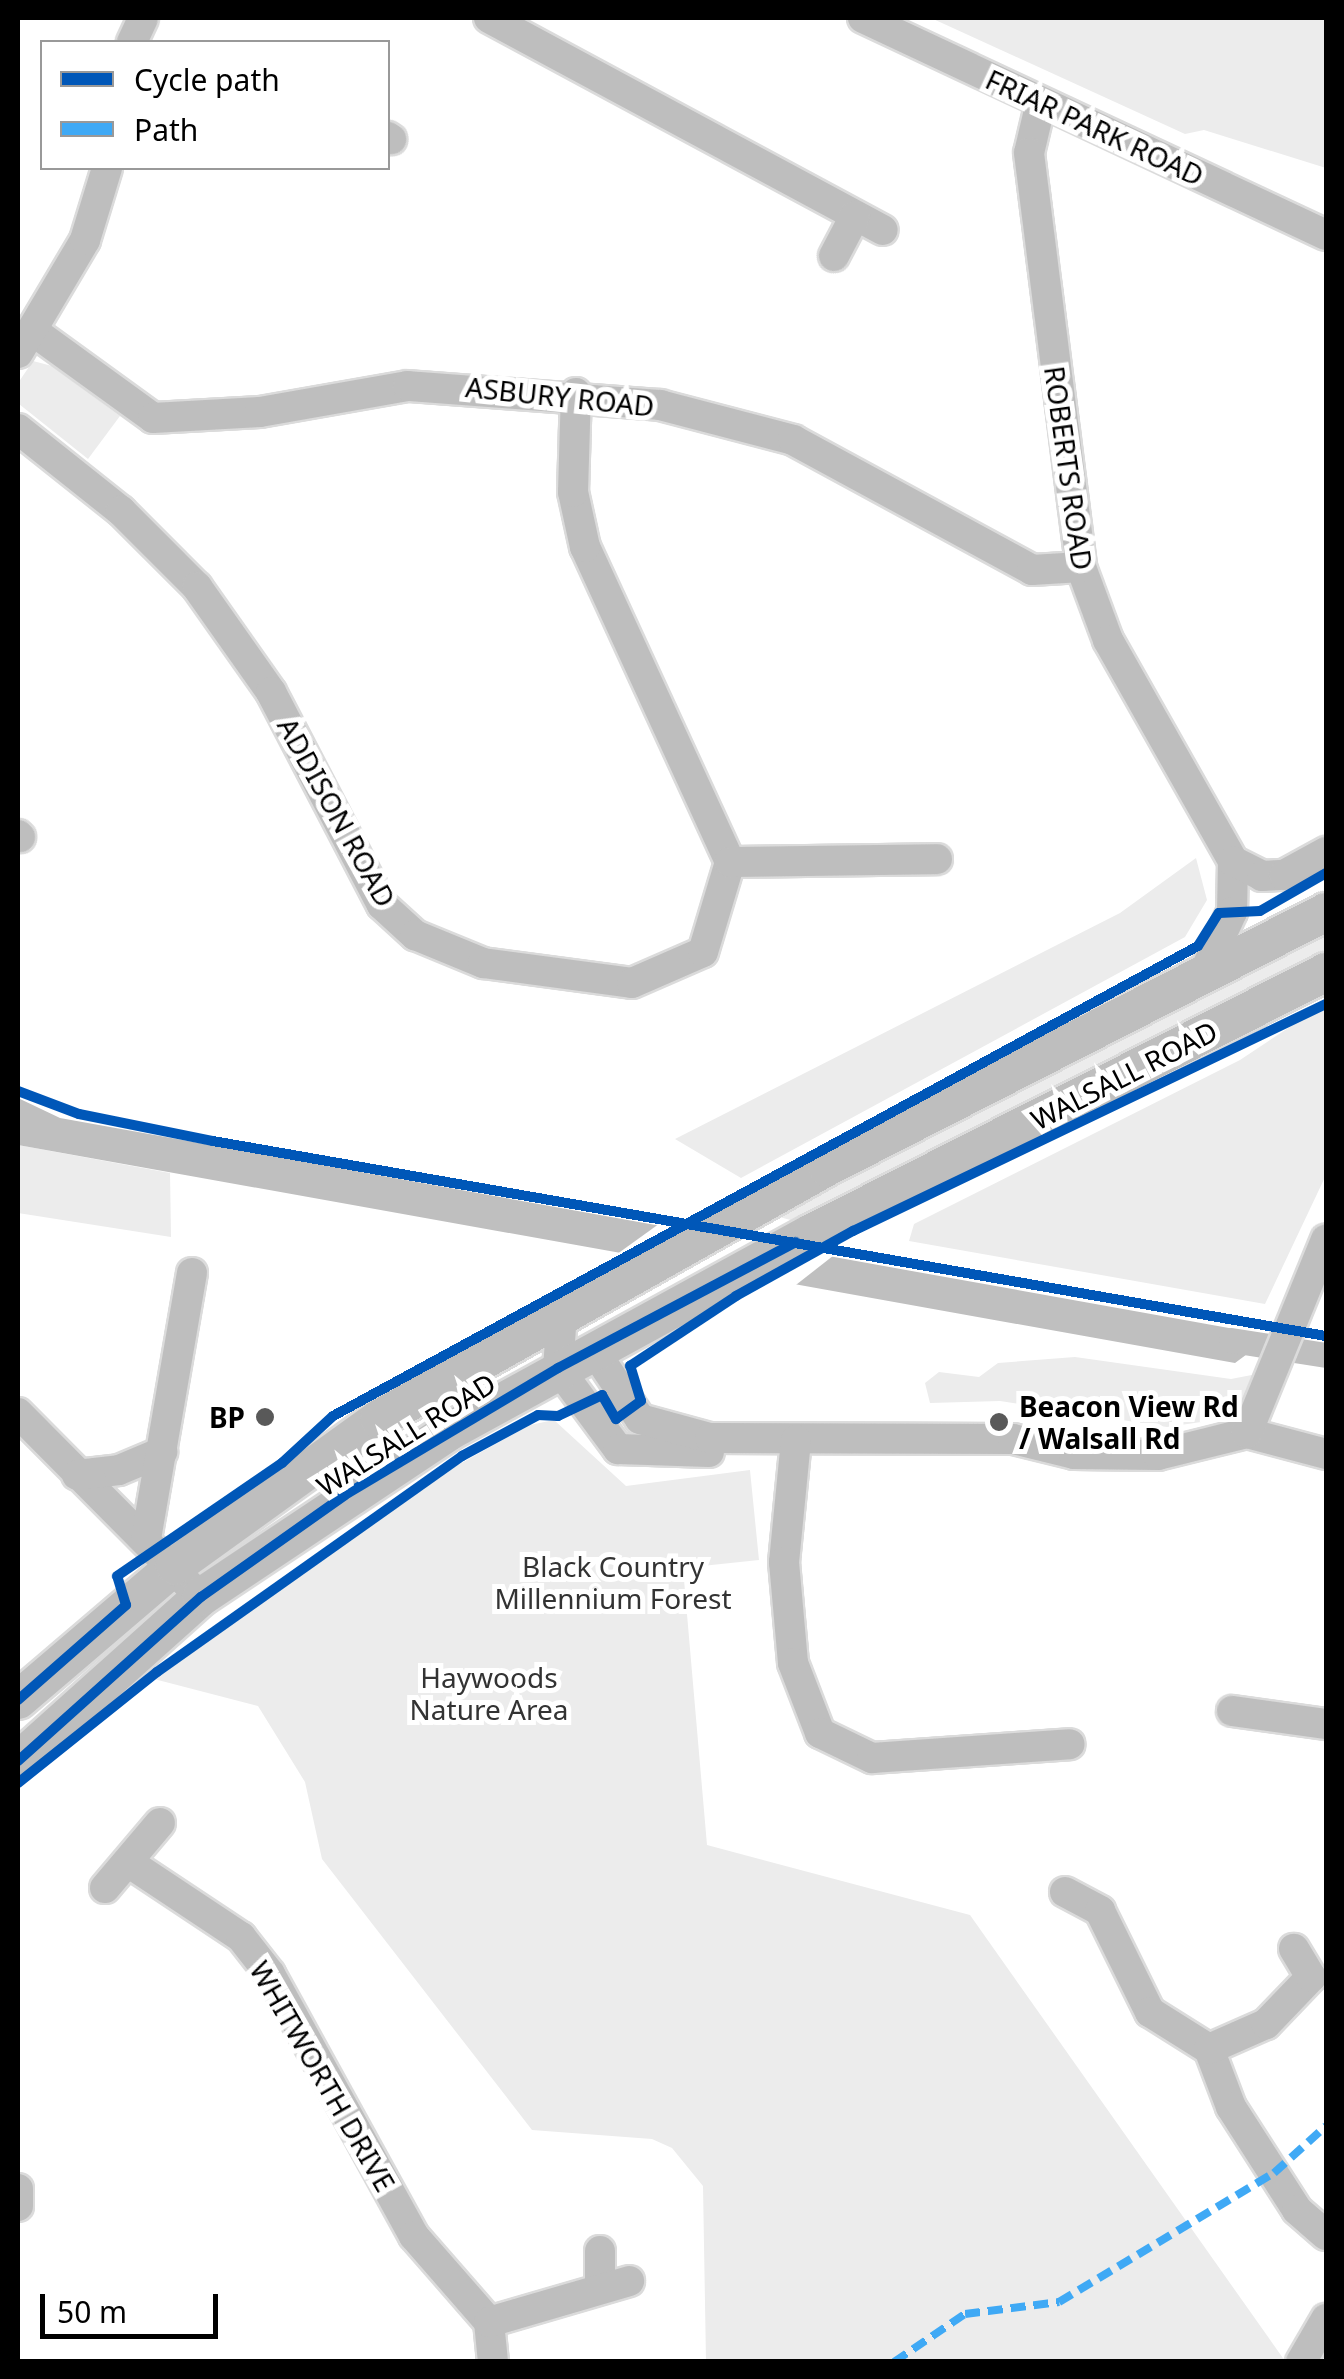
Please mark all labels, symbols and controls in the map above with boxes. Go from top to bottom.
legend [40,40,390,170]
text: Cycle path [134,59,280,100]
street label: FRIAR PARK ROAD [981,62,1209,192]
text: Path [134,109,198,150]
street label: ROBERTS ROAD [1038,364,1100,572]
street label: ASBURY ROAD [464,369,656,423]
street label: ADDISON ROAD [271,712,403,912]
street label: WALSALL ROAD [1025,1014,1223,1136]
street label: WALSALL ROAD [310,1366,502,1502]
place label: Beacon View Rd / Walsall Rd [1019,1389,1239,1455]
place label: BP [209,1400,245,1434]
marker: BP [254,1406,276,1428]
marker: Beacon View Rd / Walsall Rd [988,1411,1010,1433]
park label: Black Country Millennium Forest [494,1549,732,1615]
park label: Haywoods Nature Area [410,1660,568,1726]
street label: WHITWORTH DRIVE [243,1955,403,2197]
scale bar [45,2274,222,2336]
text: 50 m [57,2291,127,2332]

